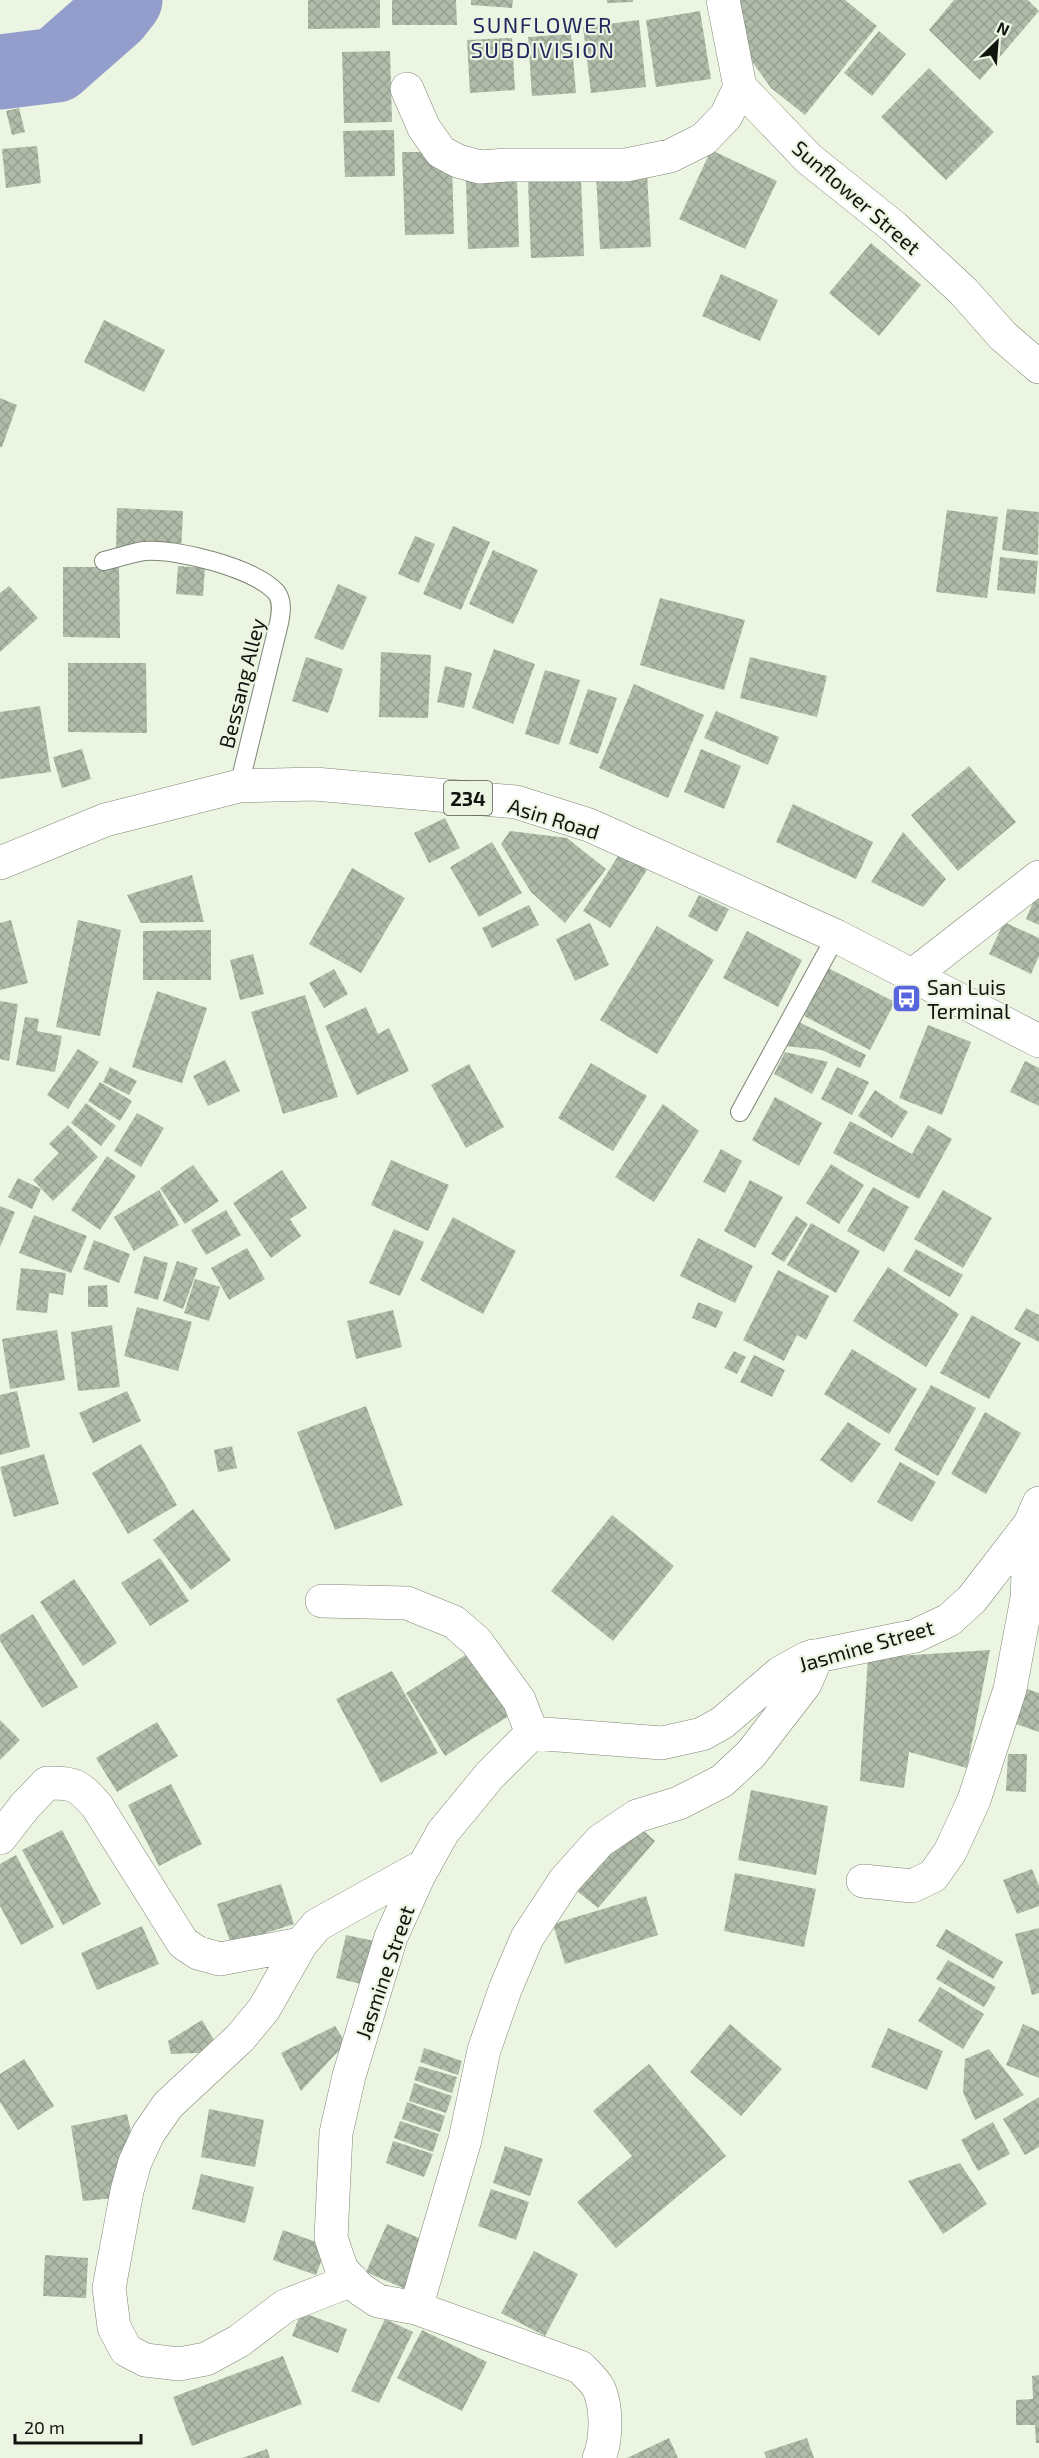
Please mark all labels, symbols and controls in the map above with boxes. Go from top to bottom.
district label: SUNFLOWER SUBDIVISION [471,11,615,62]
north arrow [967,12,1027,72]
text: N [994,17,1013,39]
street label: Sunflower Street [788,135,926,259]
street label: Bessang Alley [213,615,269,751]
road number: 234 [444,781,492,815]
street label: Asin Road [505,792,603,844]
place label: San Luis Terminal [927,974,1011,1023]
bus stop icon: San Luis Terminal [890,982,922,1014]
street label: Jasmine Street [796,1614,936,1676]
street label: Jasmine Street [349,1902,419,2042]
scale bar [15,2407,141,2445]
text: 20 m [24,2416,65,2438]

